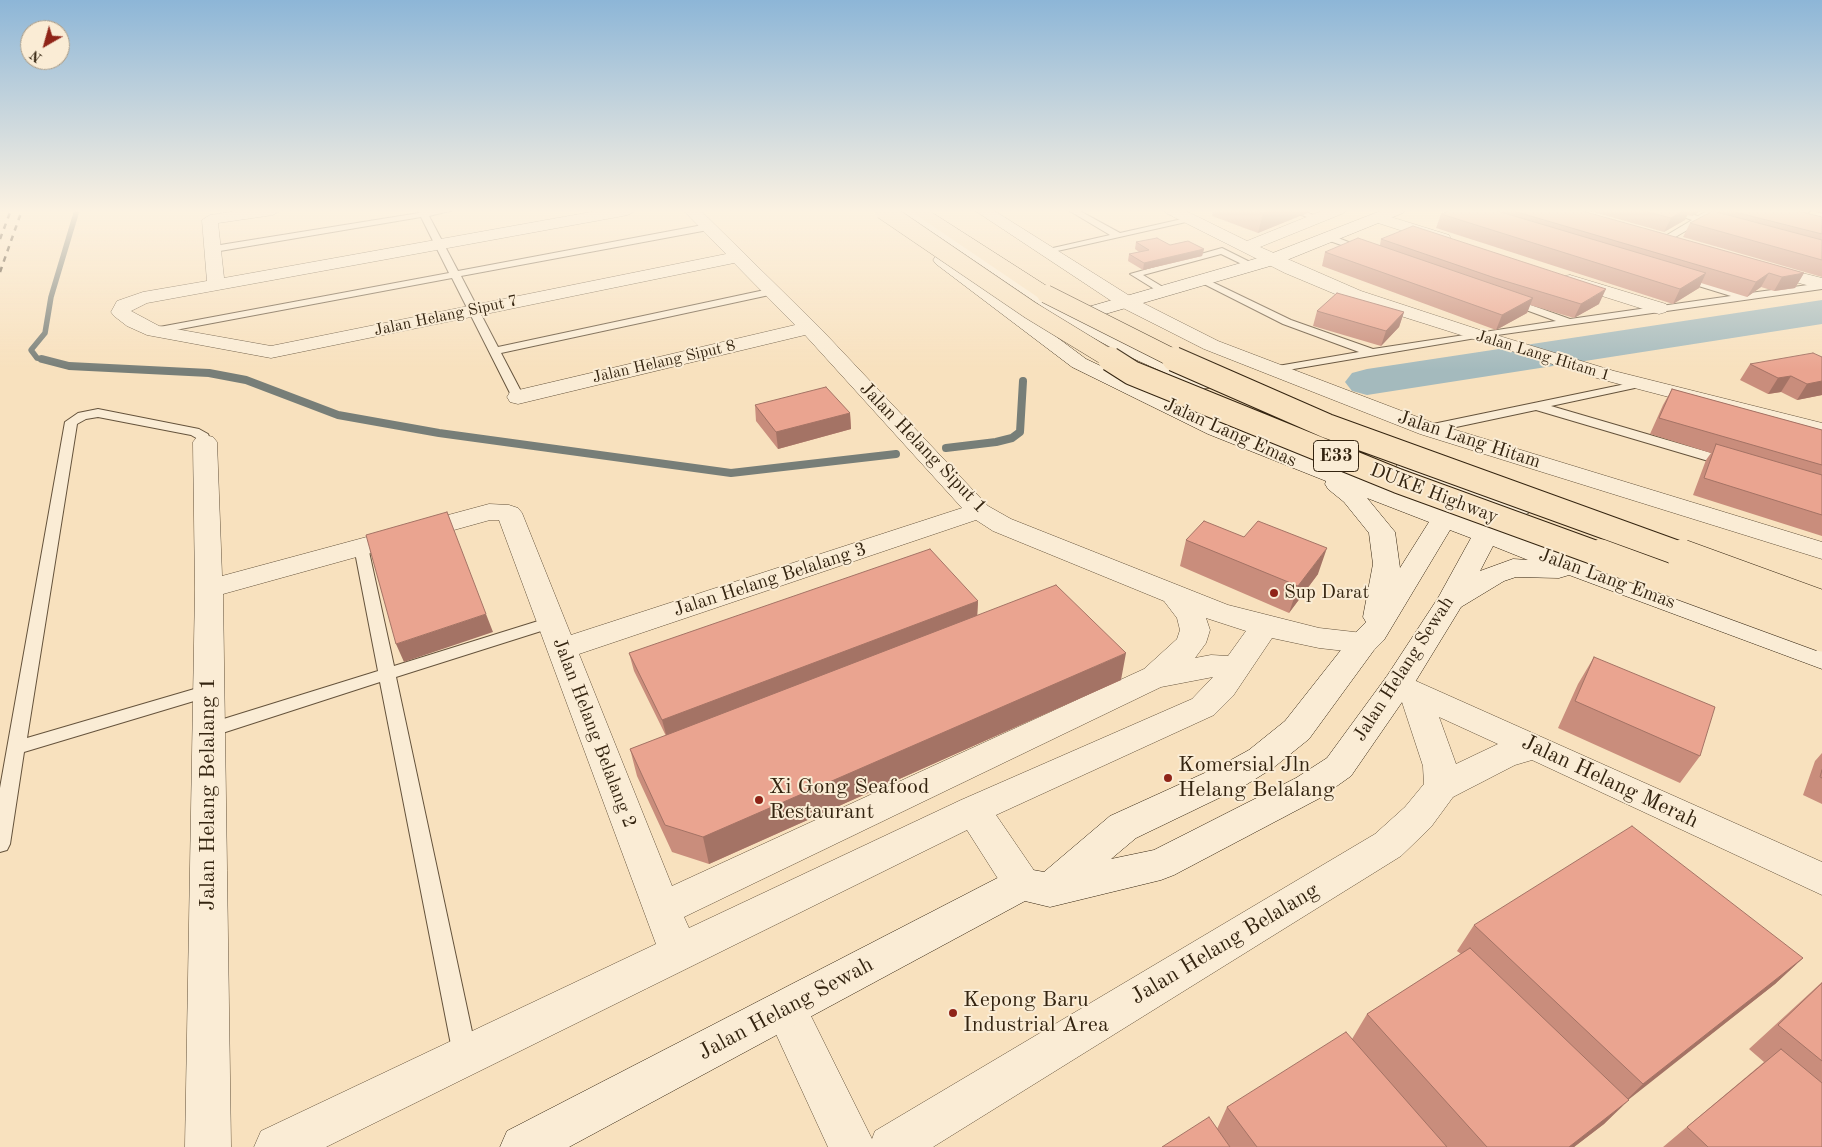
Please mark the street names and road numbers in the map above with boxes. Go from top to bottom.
street label: Jalan Helang Siput 7 [372,291,520,341]
street label: Jalan Lang Hitam 1 [1474,326,1612,386]
street label: Jalan Helang Siput 8 [591,336,737,388]
street label: Jalan Helang Siput 1 [854,378,992,518]
street label: Jalan Lang Emas [1160,393,1300,473]
street label: Jalan Lang Hitam [1395,406,1543,474]
road number: E33 [1314,441,1358,472]
street label: DUKE Highway [1367,459,1501,529]
street label: Jalan Helang Belalang 3 [671,538,869,622]
street label: Jalan Lang Emas [1536,544,1678,614]
street label: Jalan Helang Sewah [1349,592,1459,746]
street label: Jalan Helang Belalang 2 [547,635,641,831]
street label: Jalan Helang Belalang 1 [195,677,221,911]
street label: Jalan Helang Merah [1517,729,1703,835]
street label: Jalan Helang Belalang [1126,877,1324,1011]
street label: Jalan Helang Sewah [694,952,878,1066]

